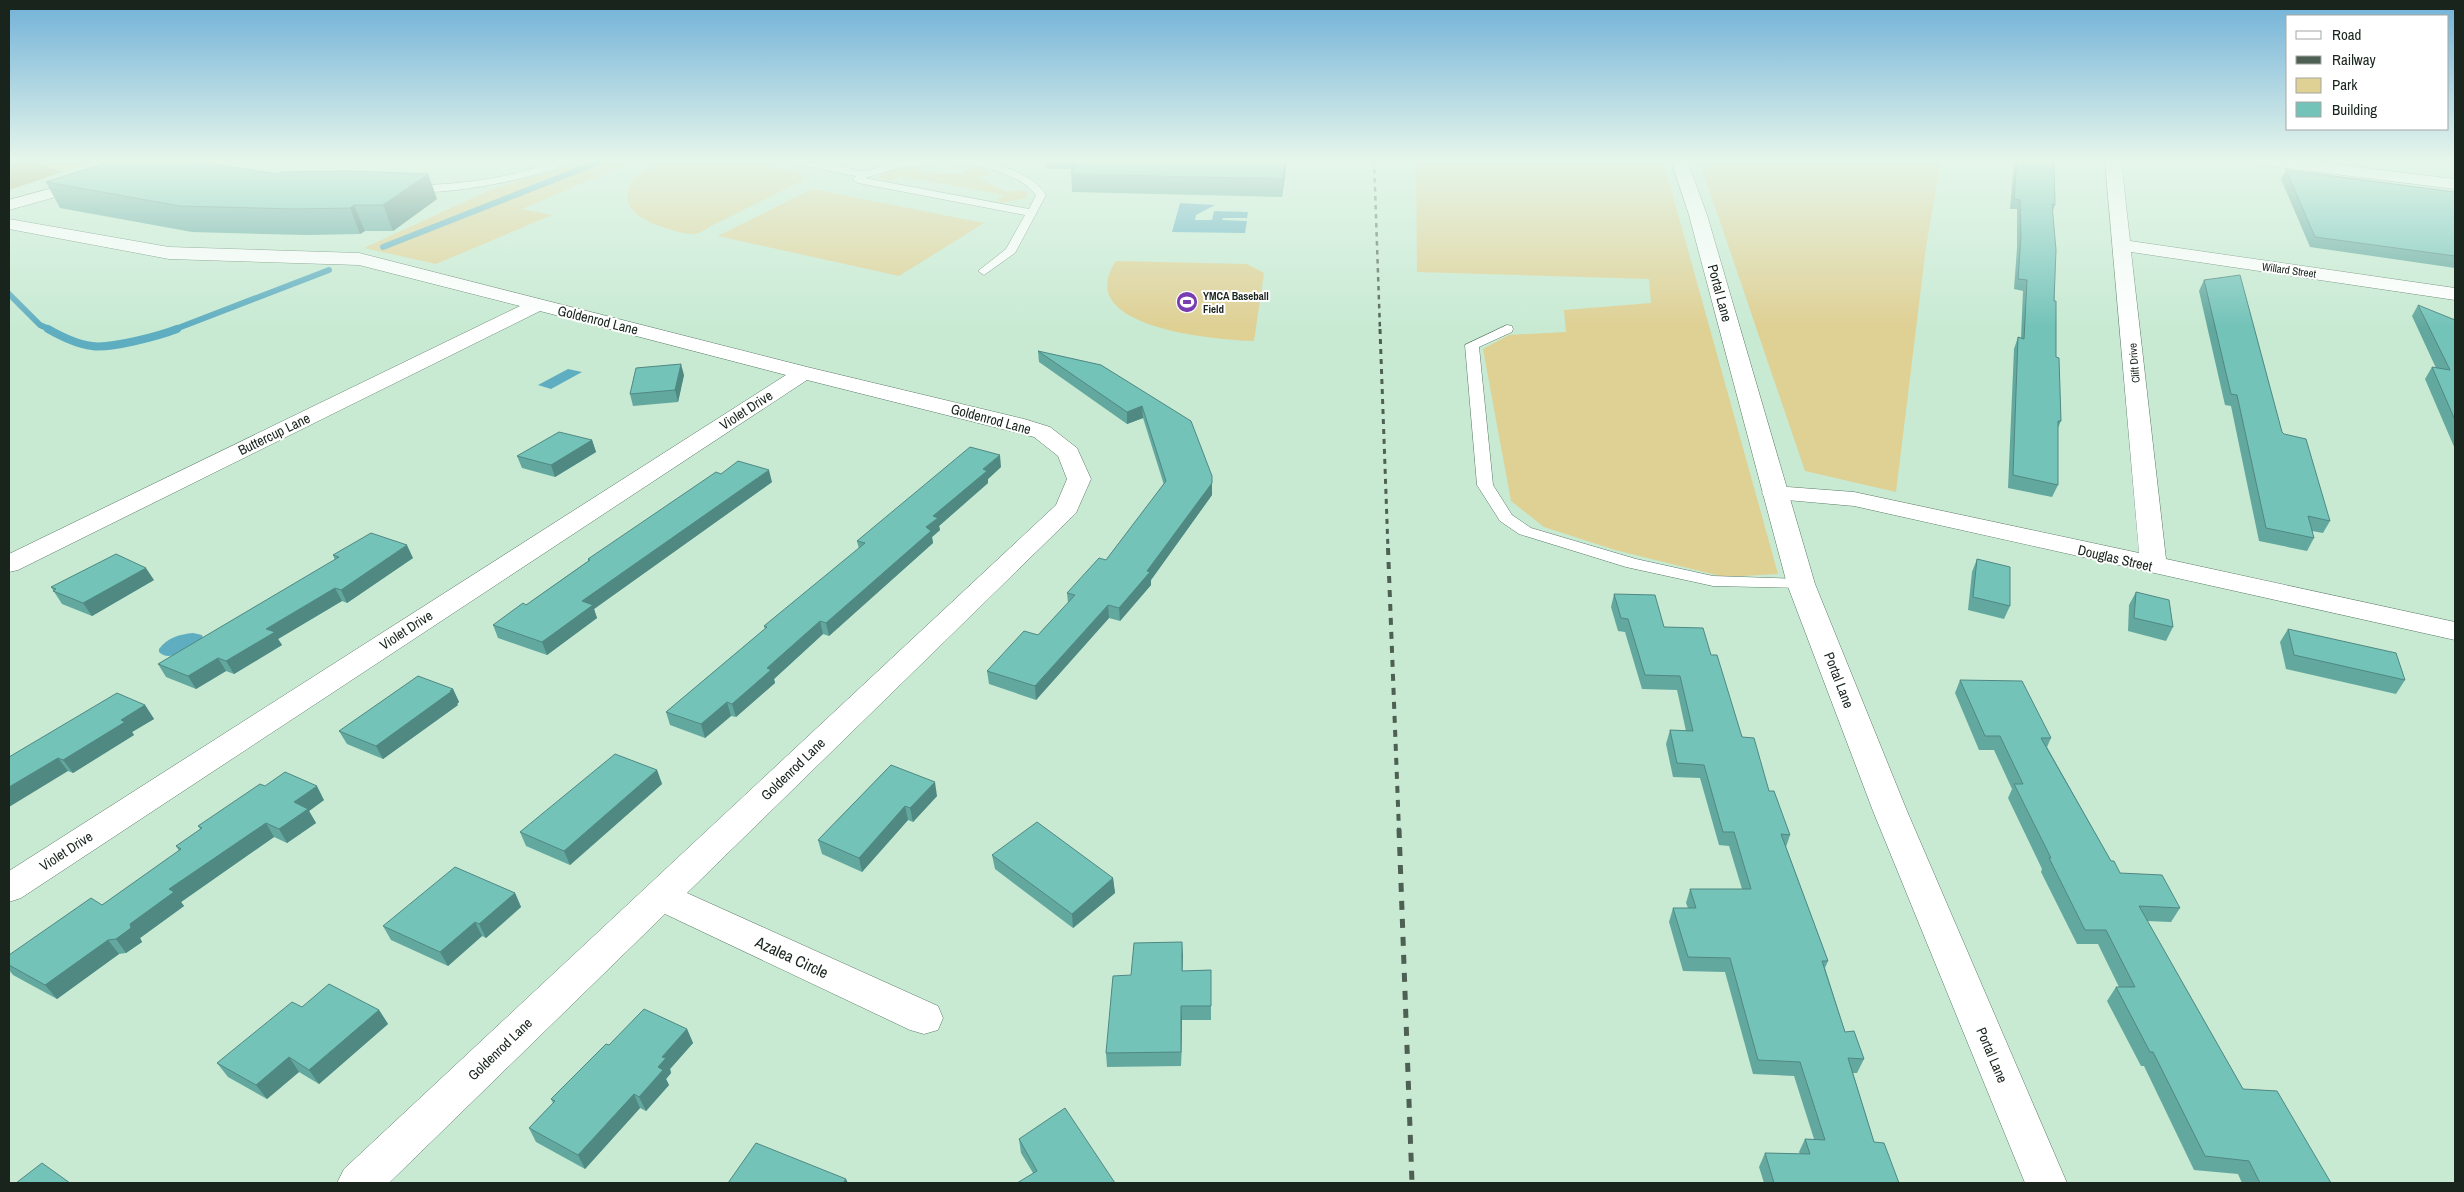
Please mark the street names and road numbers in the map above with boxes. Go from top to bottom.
street label: Willard Street [2261,259,2318,281]
street label: Portal Lane [1704,262,1736,324]
street label: Goldenrod Lane [556,301,640,339]
street label: Clift Drive [2125,342,2143,384]
street label: Violet Drive [716,386,776,434]
street label: Goldenrod Lane [949,400,1033,438]
street label: Buttercup Lane [235,409,313,459]
street label: Douglas Street [2076,541,2154,575]
street label: Violet Drive [376,606,436,654]
street label: Portal Lane [1820,649,1858,711]
street label: Goldenrod Lane [757,734,829,804]
street label: Violet Drive [36,827,96,875]
street label: Azalea Circle [751,930,832,983]
street label: Goldenrod Lane [464,1014,536,1084]
street label: Portal Lane [1972,1024,2012,1086]

